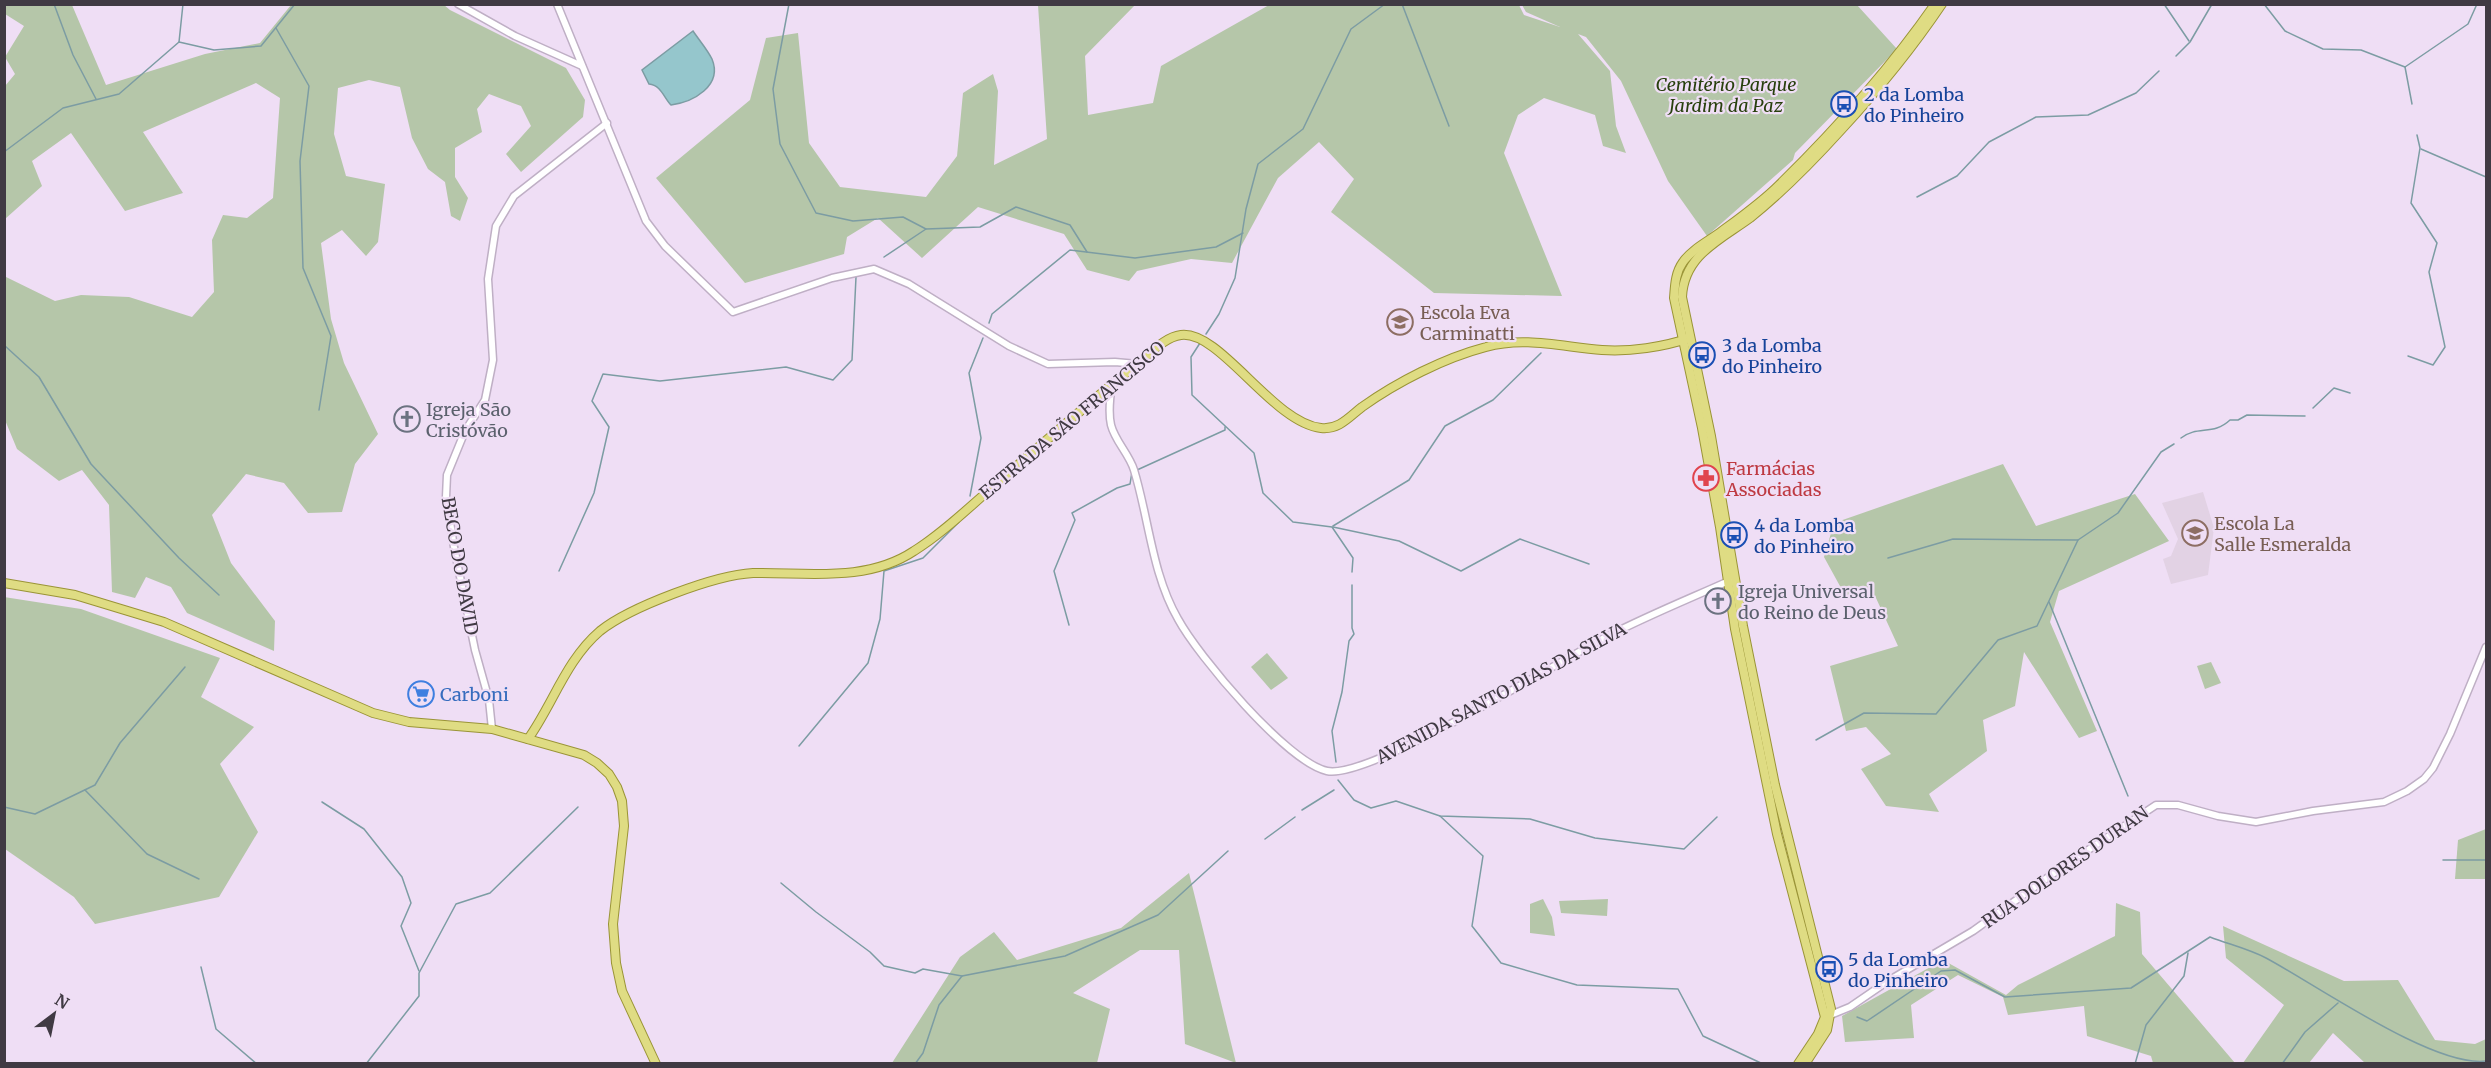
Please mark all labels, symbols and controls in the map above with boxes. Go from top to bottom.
park label: Cemitério Parque Jardim da Paz [1656,73,1796,117]
place label: 2 da Lomba do Pinheiro [1864,83,1964,127]
bus stop icon: 2 da Lomba do Pinheiro [1829,89,1859,119]
place label: Escola Eva Carminatti [1420,301,1515,345]
school or university icon: Escola Eva Carminatti [1385,307,1415,337]
place label: 3 da Lomba do Pinheiro [1722,334,1822,378]
street label: ESTRADA SÃO FRANCISCO [975,336,1169,504]
bus stop icon: 3 da Lomba do Pinheiro [1687,340,1717,370]
place label: Igreja São Cristóvão [426,398,511,442]
church icon: Igreja São Cristóvão [392,404,422,434]
place label: Farmácias Associadas [1725,457,1822,501]
pharmacy icon: Farmácias Associadas [1691,463,1721,493]
street label: BECO DO DAVID [437,495,483,637]
place label: Escola La Salle Esmeralda [2214,512,2351,556]
place label: 4 da Lomba do Pinheiro [1754,514,1855,558]
school or university icon: Escola La Salle Esmeralda [2180,518,2210,548]
bus stop icon: 4 da Lomba do Pinheiro [1719,520,1749,550]
place label: Igreja Universal do Reino de Deus [1738,580,1886,624]
church icon: Igreja Universal do Reino de Deus [1703,586,1733,616]
street label: AVENIDA SANTO DIAS DA SILVA [1371,617,1630,769]
supermarket icon: Carboni [406,679,436,709]
place label: Carboni [440,683,509,706]
street label: RUA DOLORES DURAN [1977,801,2153,933]
place label: 5 da Lomba do Pinheiro [1848,948,1948,992]
bus stop icon: 5 da Lomba do Pinheiro [1814,954,1844,984]
north arrow [24,984,84,1044]
text: N [51,989,73,1013]

